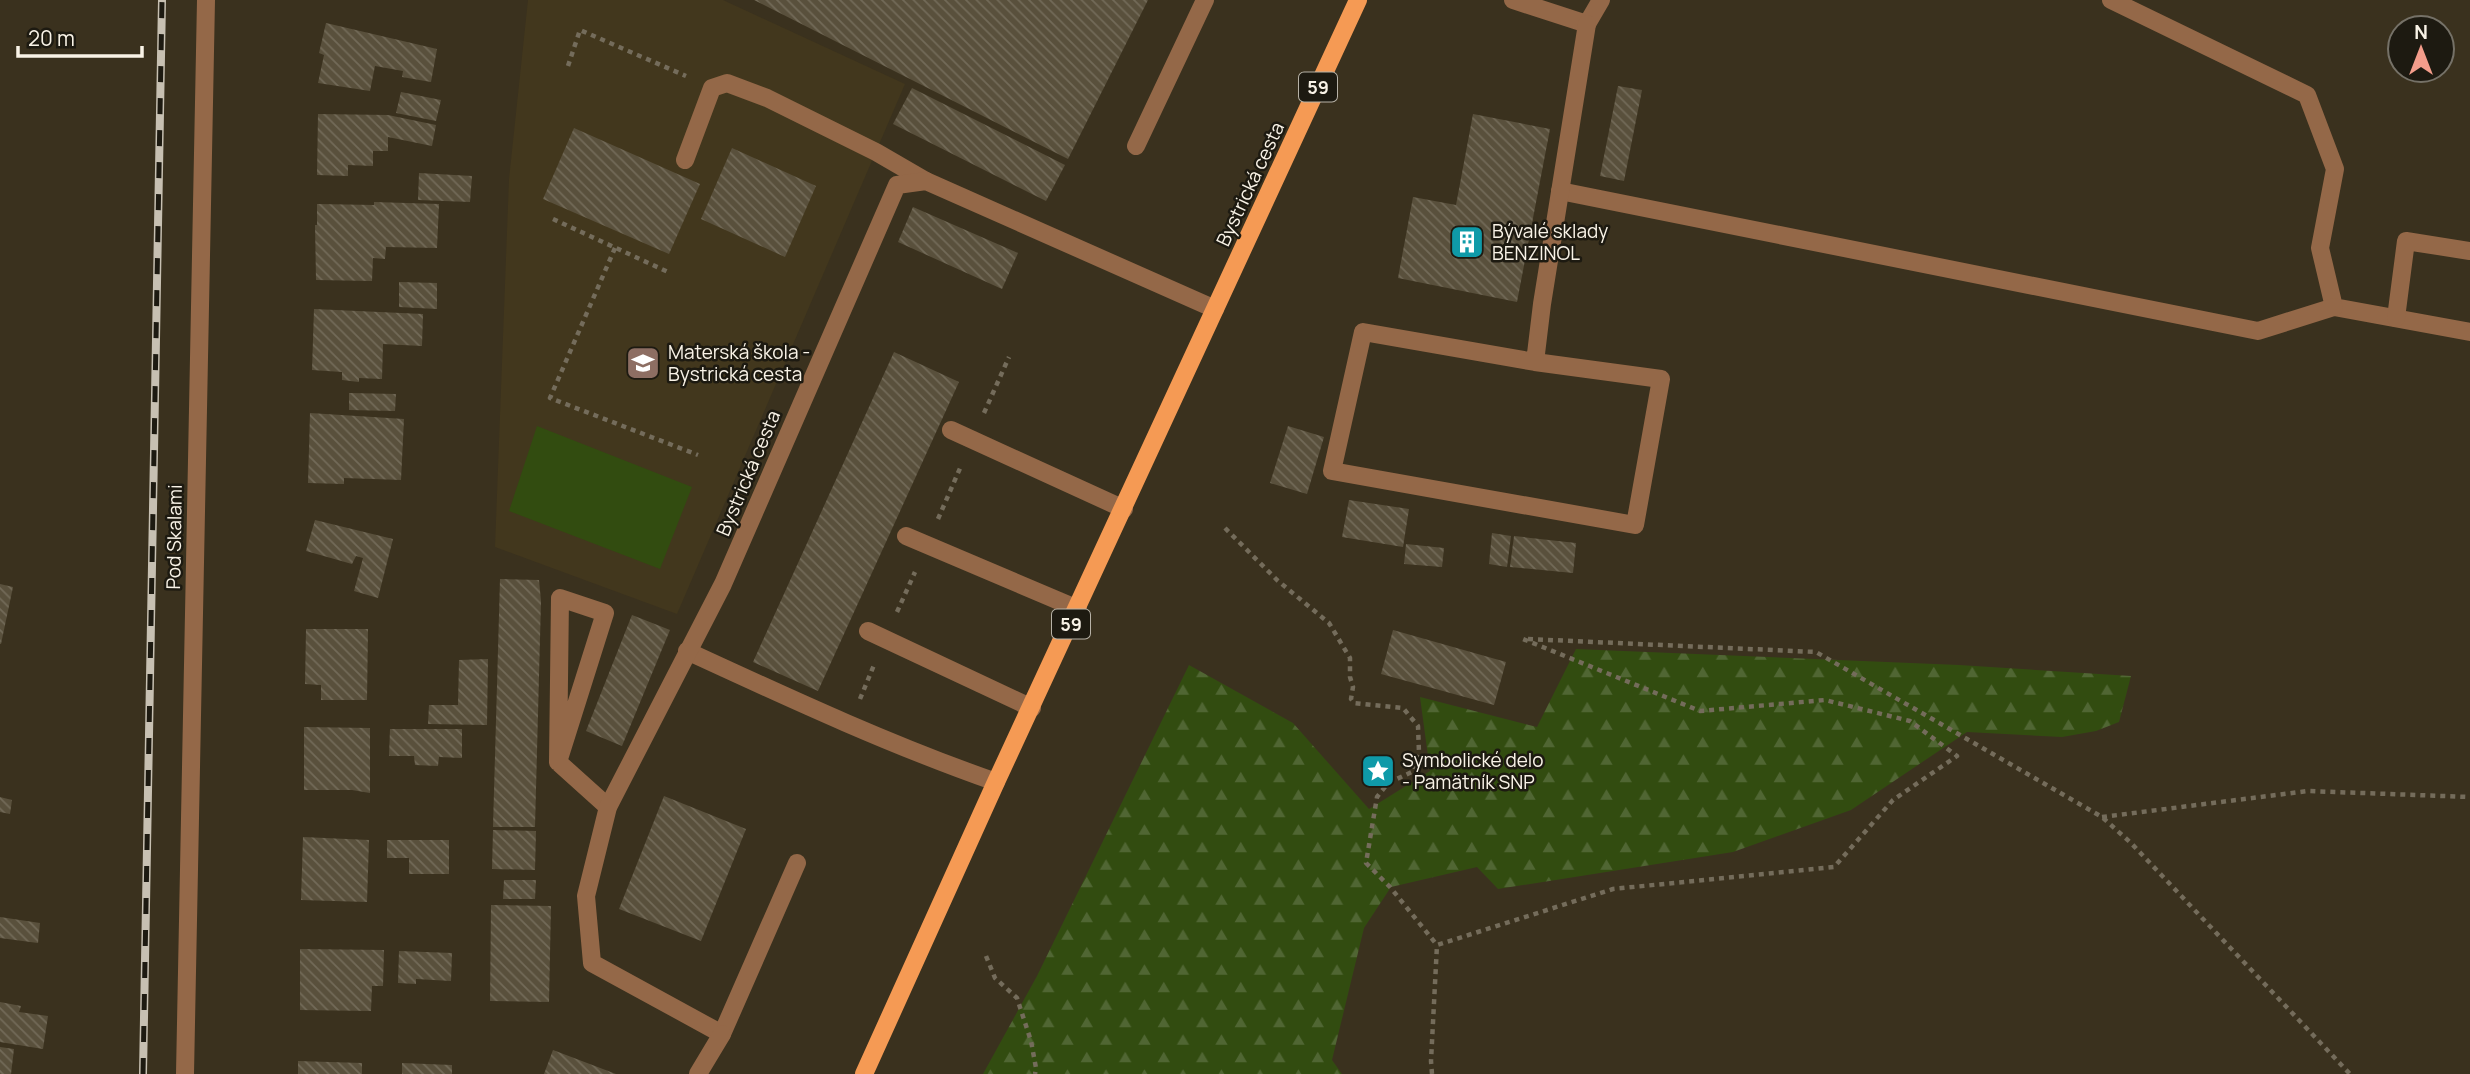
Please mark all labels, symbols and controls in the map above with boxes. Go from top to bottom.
scale bar [18,14,142,58]
north arrow [2386,14,2456,84]
text: N [2414,19,2428,45]
text: 20 m [28,24,75,52]
road number: 59 [1299,72,1337,102]
street label: Bystrická cesta [1210,118,1290,250]
place label: Bývalé sklady BENZINOL [1492,218,1608,266]
building icon: Bývalé sklady BENZINOL [1448,223,1486,261]
place label: Materská škola - Bystrická cesta [668,339,810,387]
school or university icon: Materská škola - Bystrická cesta [624,344,662,382]
street label: Bystrická cesta [710,406,786,540]
street label: Pod Skalami [160,484,188,590]
road number: 59 [1052,610,1090,638]
place label: Symbolické delo - Pamätník SNP [1402,747,1544,795]
place icon: Symbolické delo - Pamätník SNP [1359,752,1397,790]

